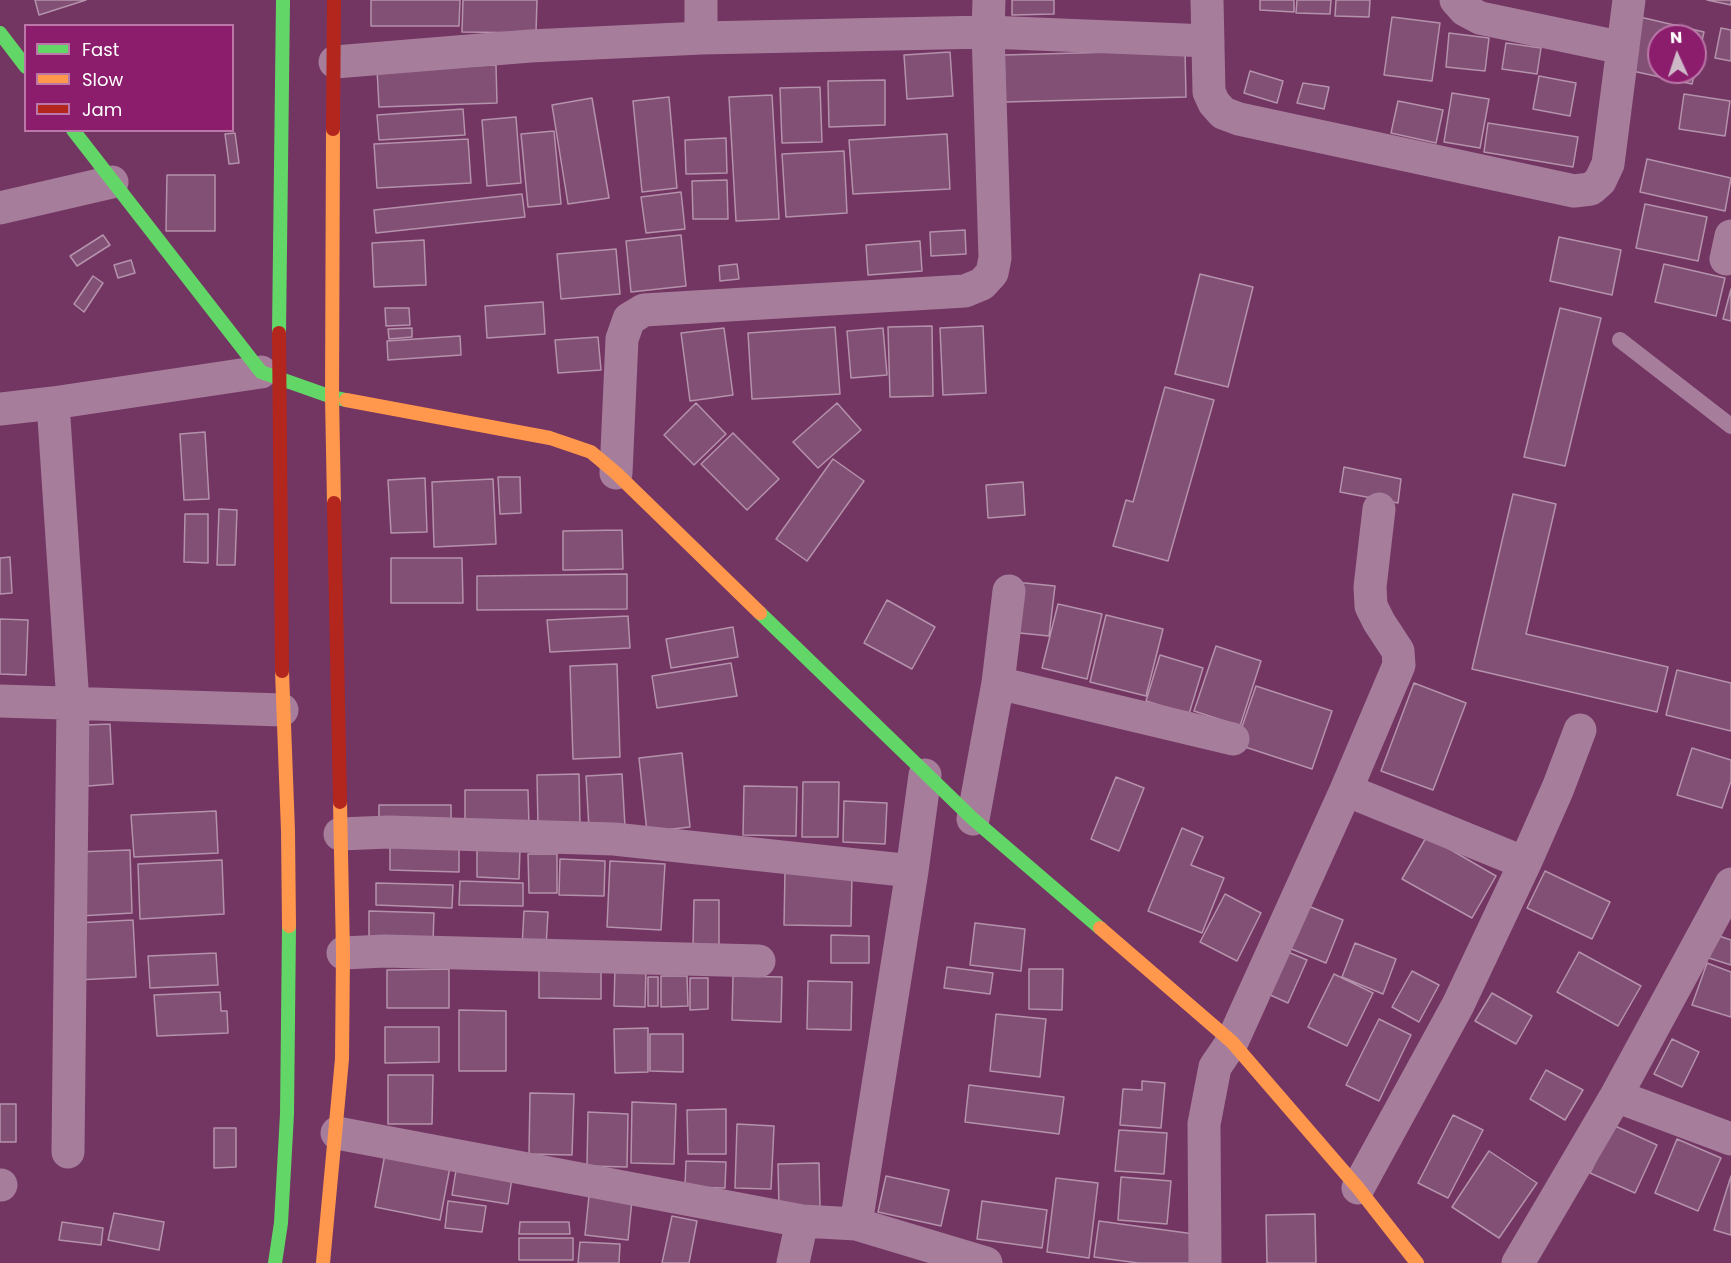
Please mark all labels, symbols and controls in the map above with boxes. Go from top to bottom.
legend [24,24,234,132]
north arrow [1647,24,1707,84]
text: N [1670,26,1683,49]
text: Fast [82,37,119,62]
text: Slow [82,67,123,92]
text: Jam [82,97,122,122]

